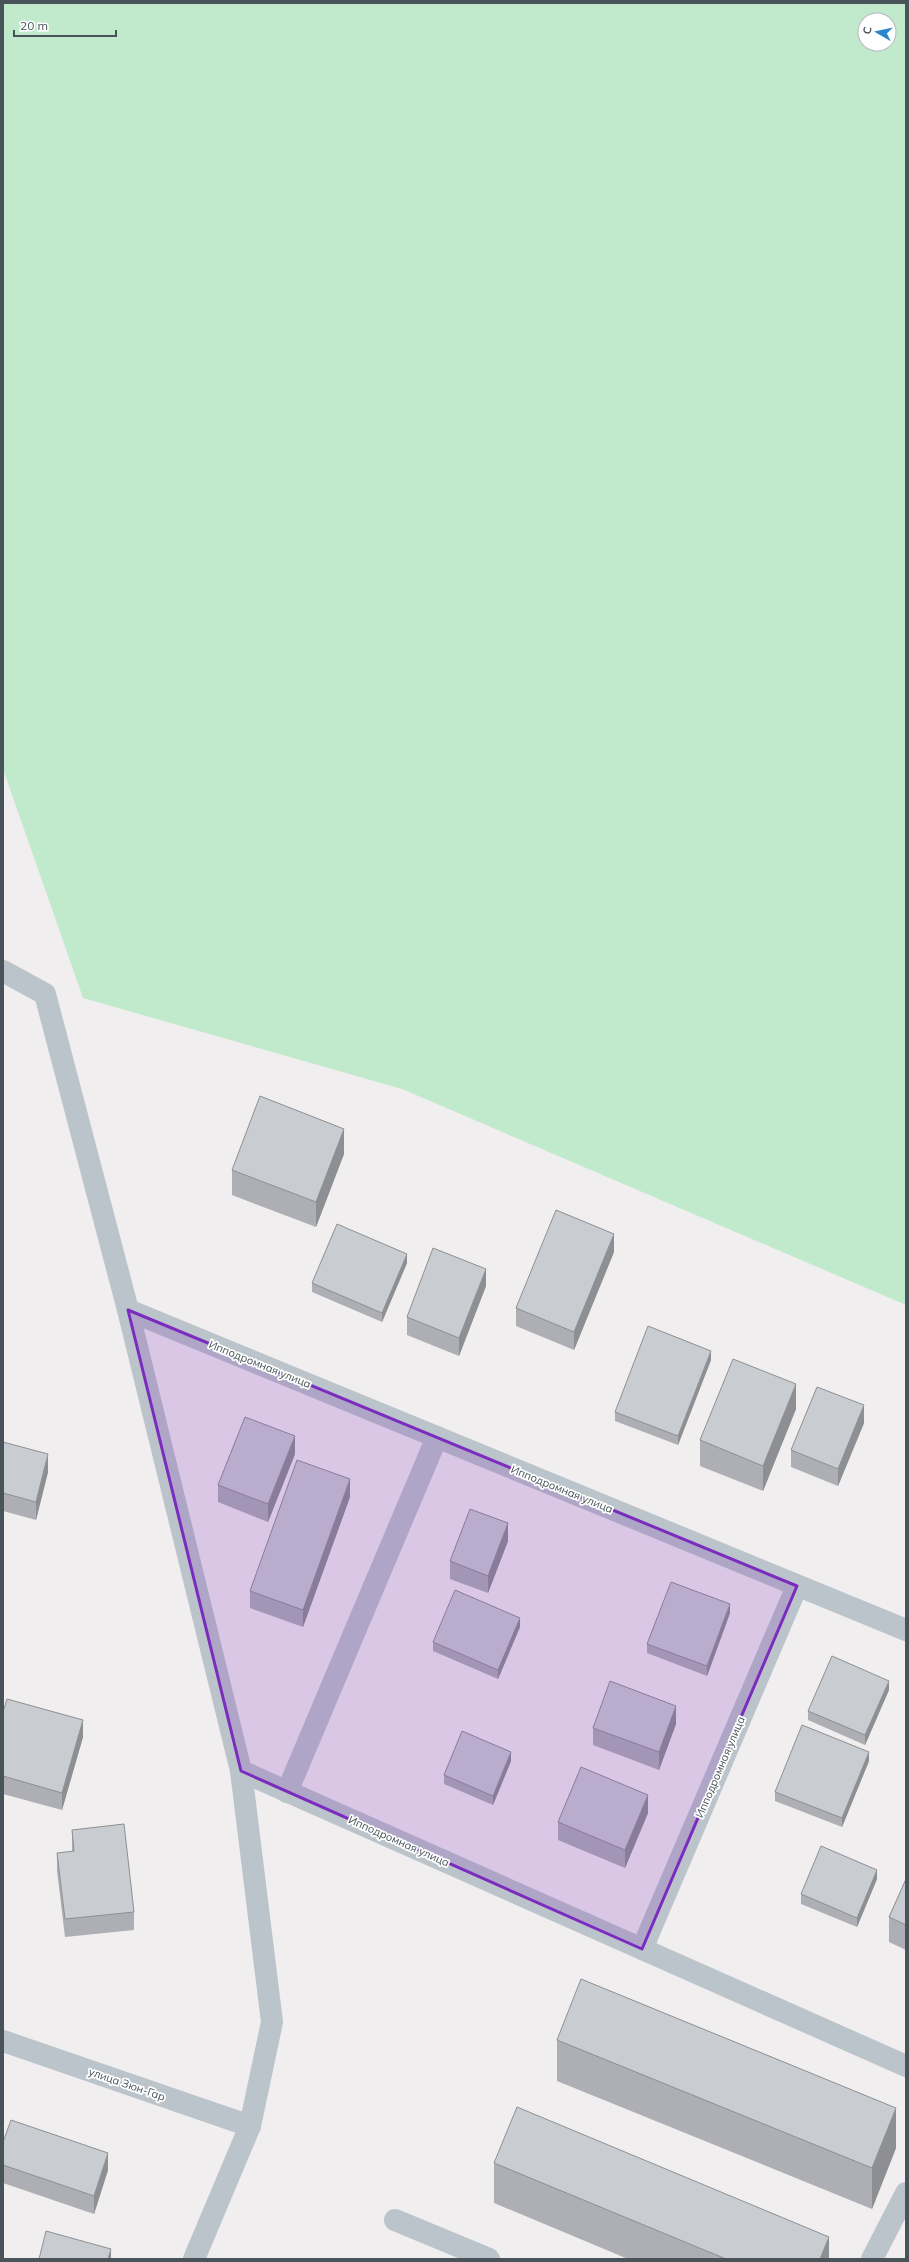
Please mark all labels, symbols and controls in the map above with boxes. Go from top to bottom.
scale bar [14,12,116,38]
north arrow [857,12,897,52]
text: 20 m [20,18,48,33]
text: С [860,25,875,35]
street label: Ипподромная улица [207,1337,313,1391]
street label: Ипподромная улица [509,1462,615,1516]
street label: Ипподромная улица [692,1714,748,1820]
street label: Ипподромная улица [346,1812,452,1870]
street label: улица Зюн-Гар [87,2064,167,2104]

